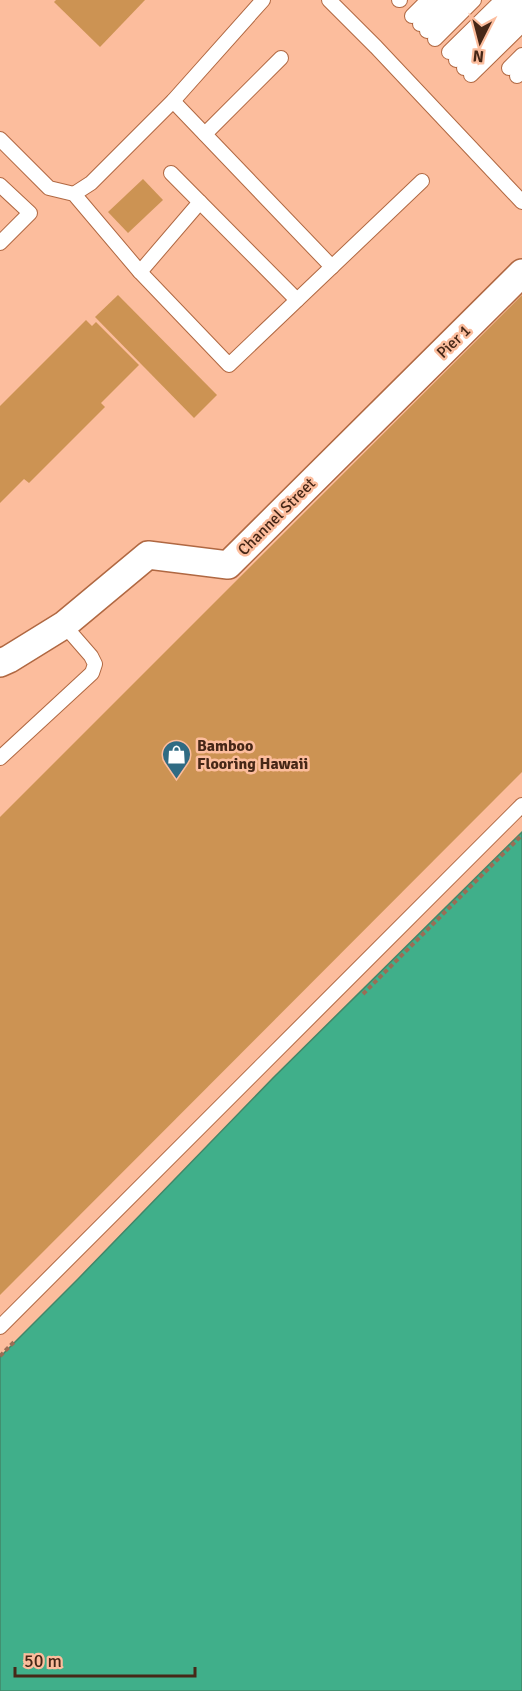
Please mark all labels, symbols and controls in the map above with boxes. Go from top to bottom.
north arrow [450,12,510,72]
text: N [472,45,485,66]
street label: Pier 1 [433,321,475,363]
street label: Channel Street [234,473,320,560]
place label: Bamboo Flooring Hawaii [197,736,308,774]
shop icon: Bamboo Flooring Hawaii [160,738,192,780]
scale bar [15,1640,195,1678]
text: 50 m [24,1650,62,1672]

